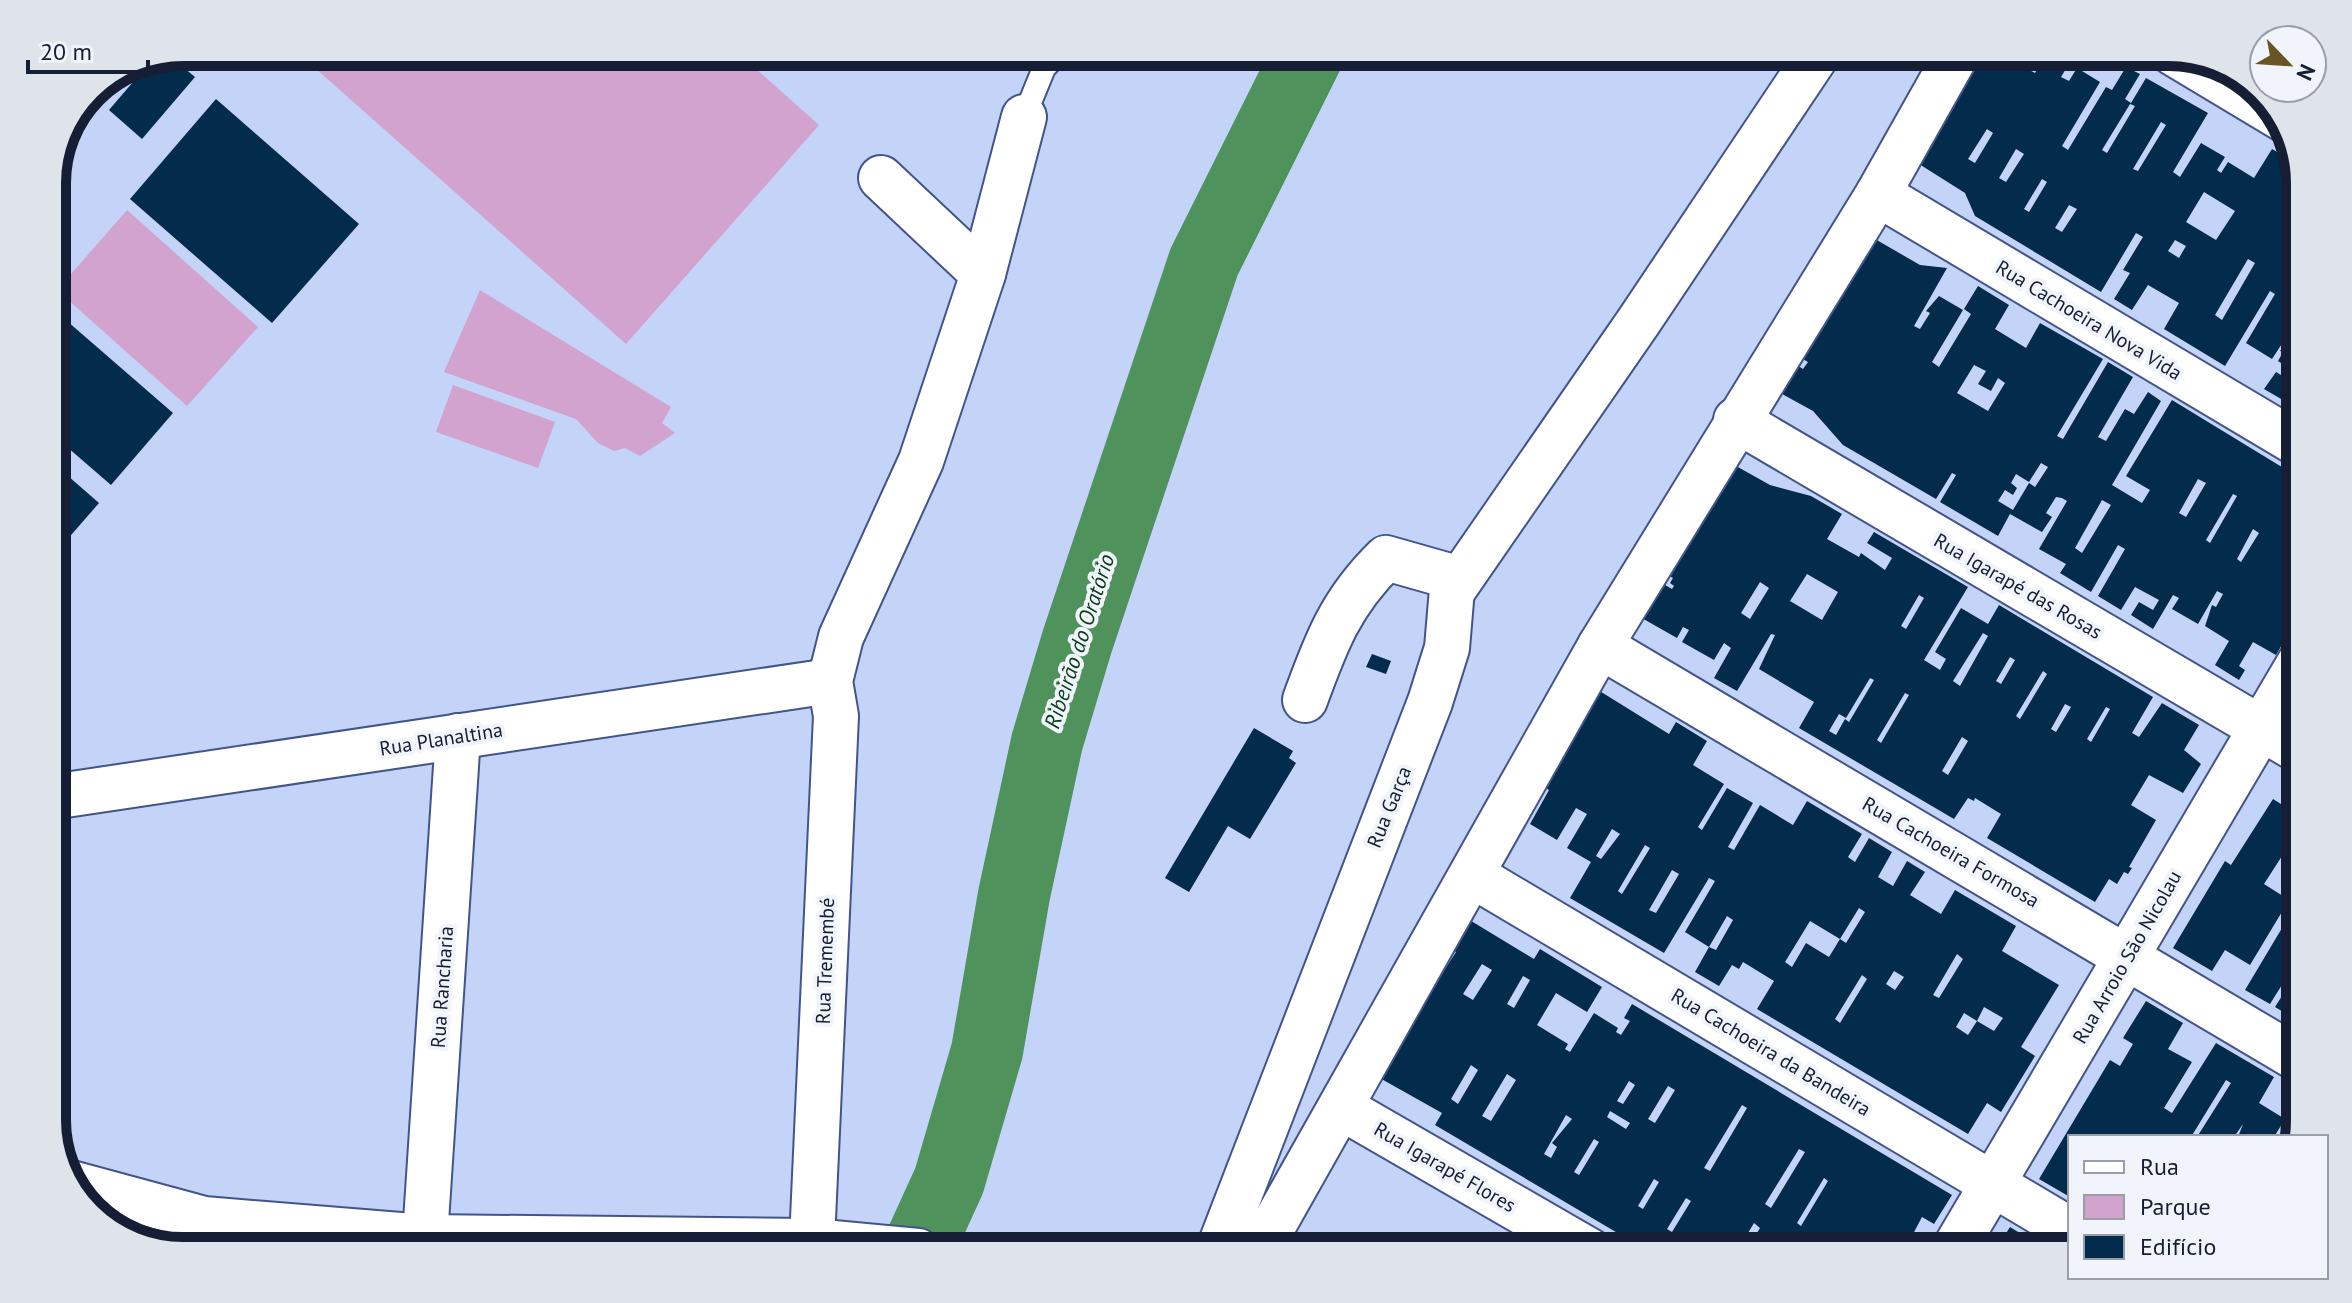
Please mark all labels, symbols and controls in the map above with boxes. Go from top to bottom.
scale bar [28,24,148,74]
north arrow [2248,24,2328,104]
text: 20 m [40,36,92,67]
text: N [2290,60,2322,85]
street label: Rua Cachoeira Nova Vida [1991,254,2187,386]
street label: Rua Igarapé das Rosas [1929,527,2107,645]
water label: Ribeirão do Oratório [1038,550,1120,732]
street label: Rua Planaltina [378,716,504,762]
street label: Rua Garça [1361,762,1417,852]
street label: Rua Cachoeira Formosa [1858,791,2044,913]
street label: Rua Arroio São Nicolau [2067,866,2187,1048]
street label: Rua Tremembé [810,897,840,1025]
street label: Rua Rancharia [425,925,459,1049]
street label: Rua Cachoeira da Bandeira [1666,982,1876,1122]
street label: Rua Igarapé Flores [1369,1116,1521,1218]
legend [2068,1135,2328,1279]
text: Rua [2140,1151,2179,1182]
text: Parque [2140,1191,2211,1222]
text: Edifício [2140,1231,2216,1262]

